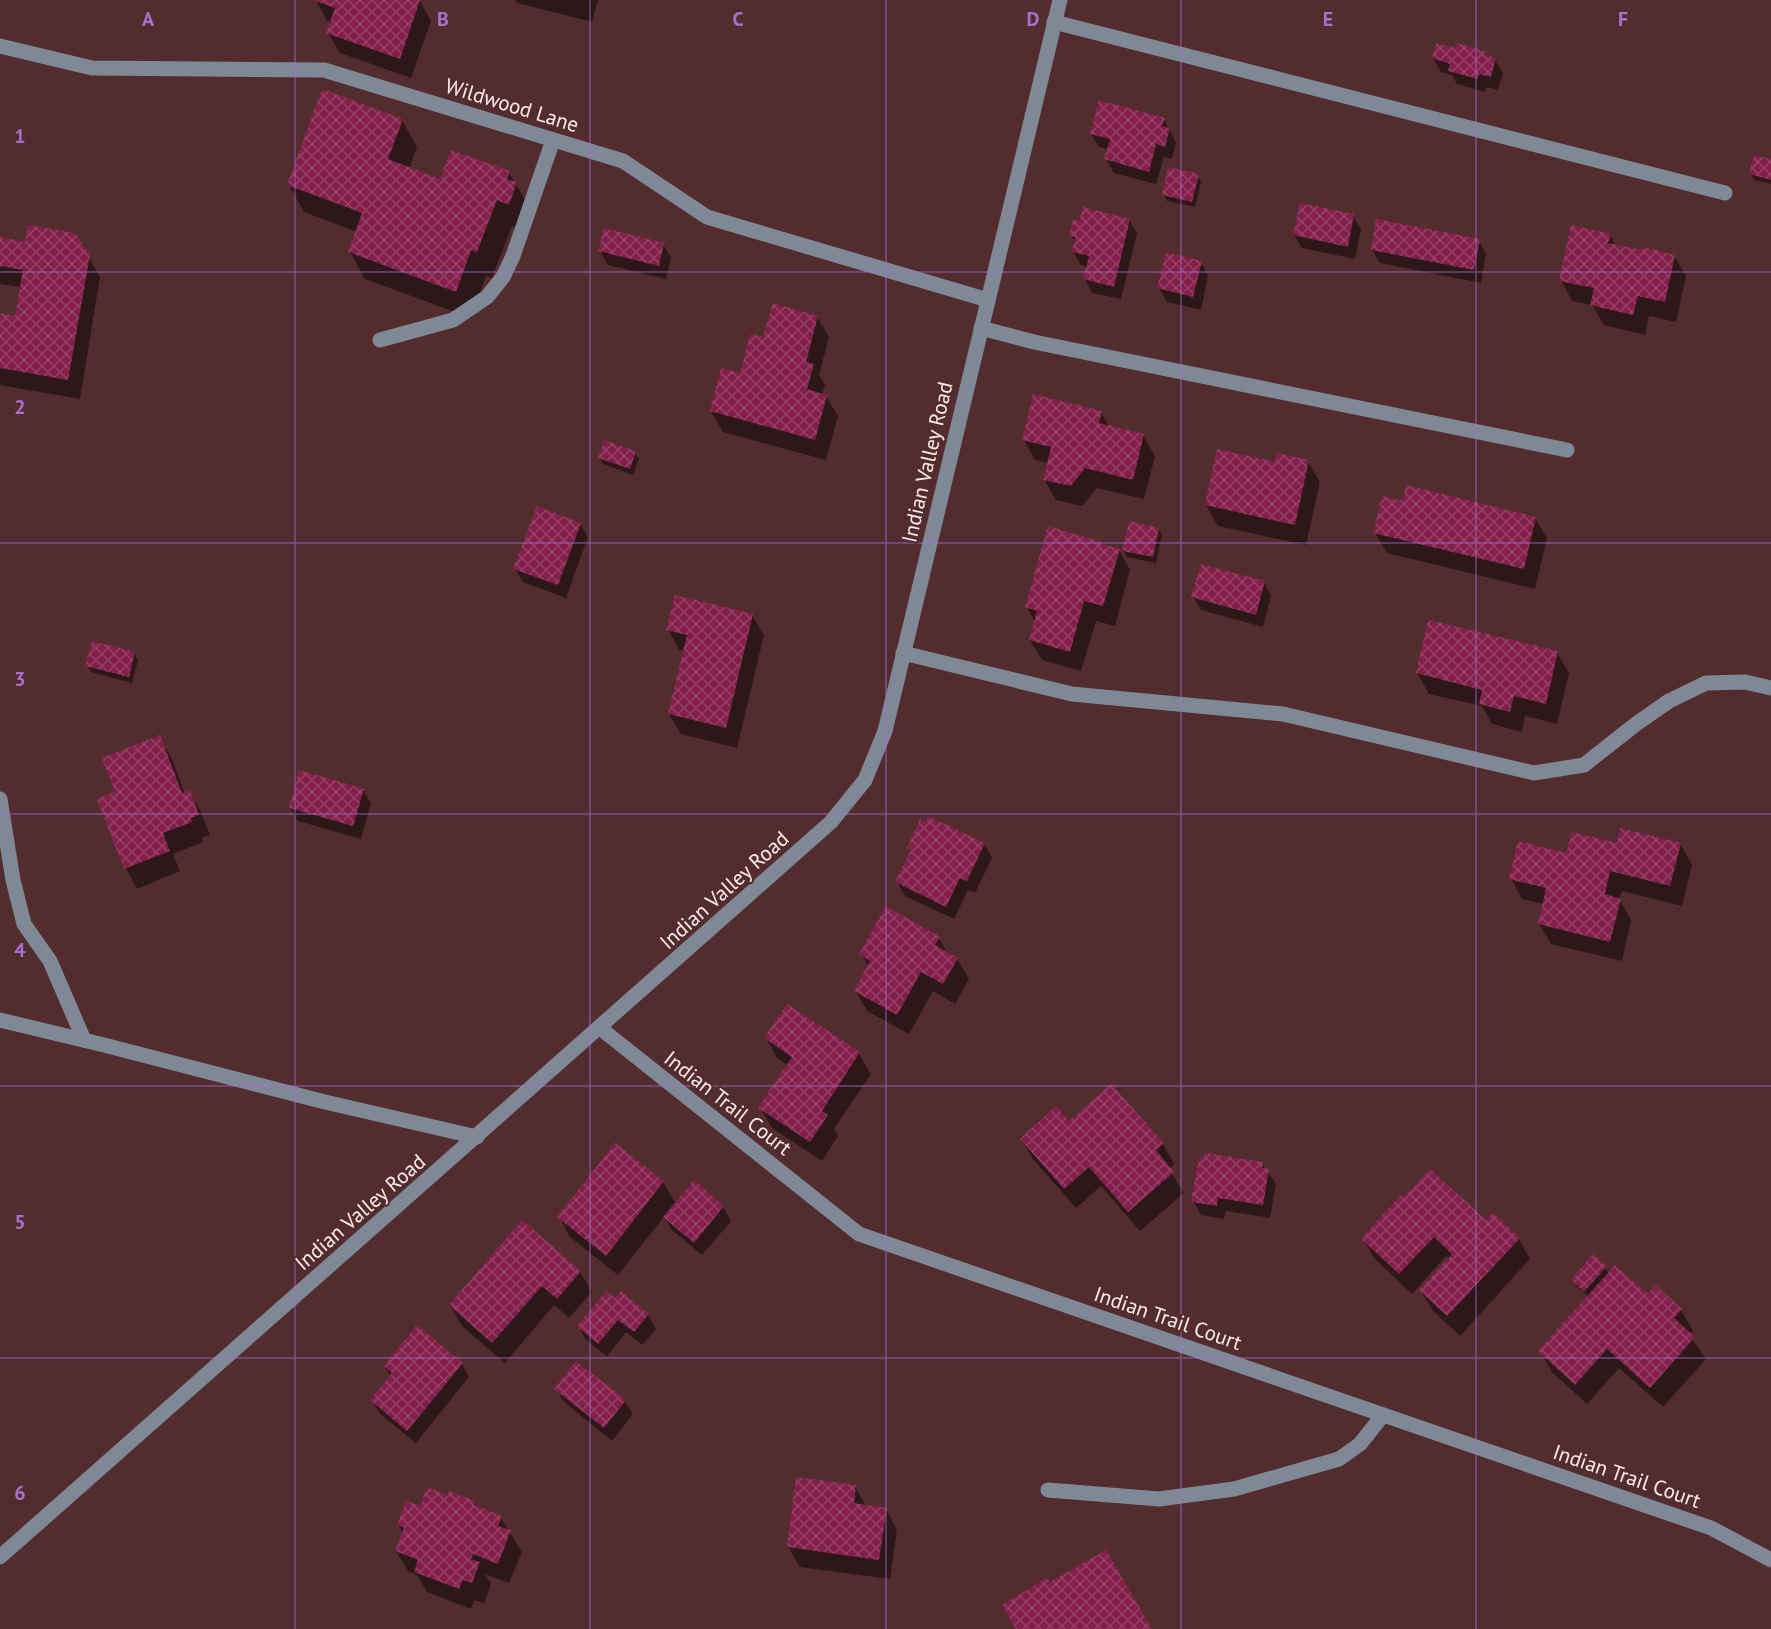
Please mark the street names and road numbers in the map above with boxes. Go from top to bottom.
street label: Wildwood Lane [442,72,582,138]
street label: Indian Valley Road [895,379,959,545]
street label: Indian Valley Road [654,825,794,955]
street label: Indian Trail Court [659,1045,797,1161]
street label: Indian Valley Road [289,1148,431,1276]
street label: Indian Trail Court [1091,1280,1245,1356]
street label: Indian Trail Court [1550,1438,1704,1514]

